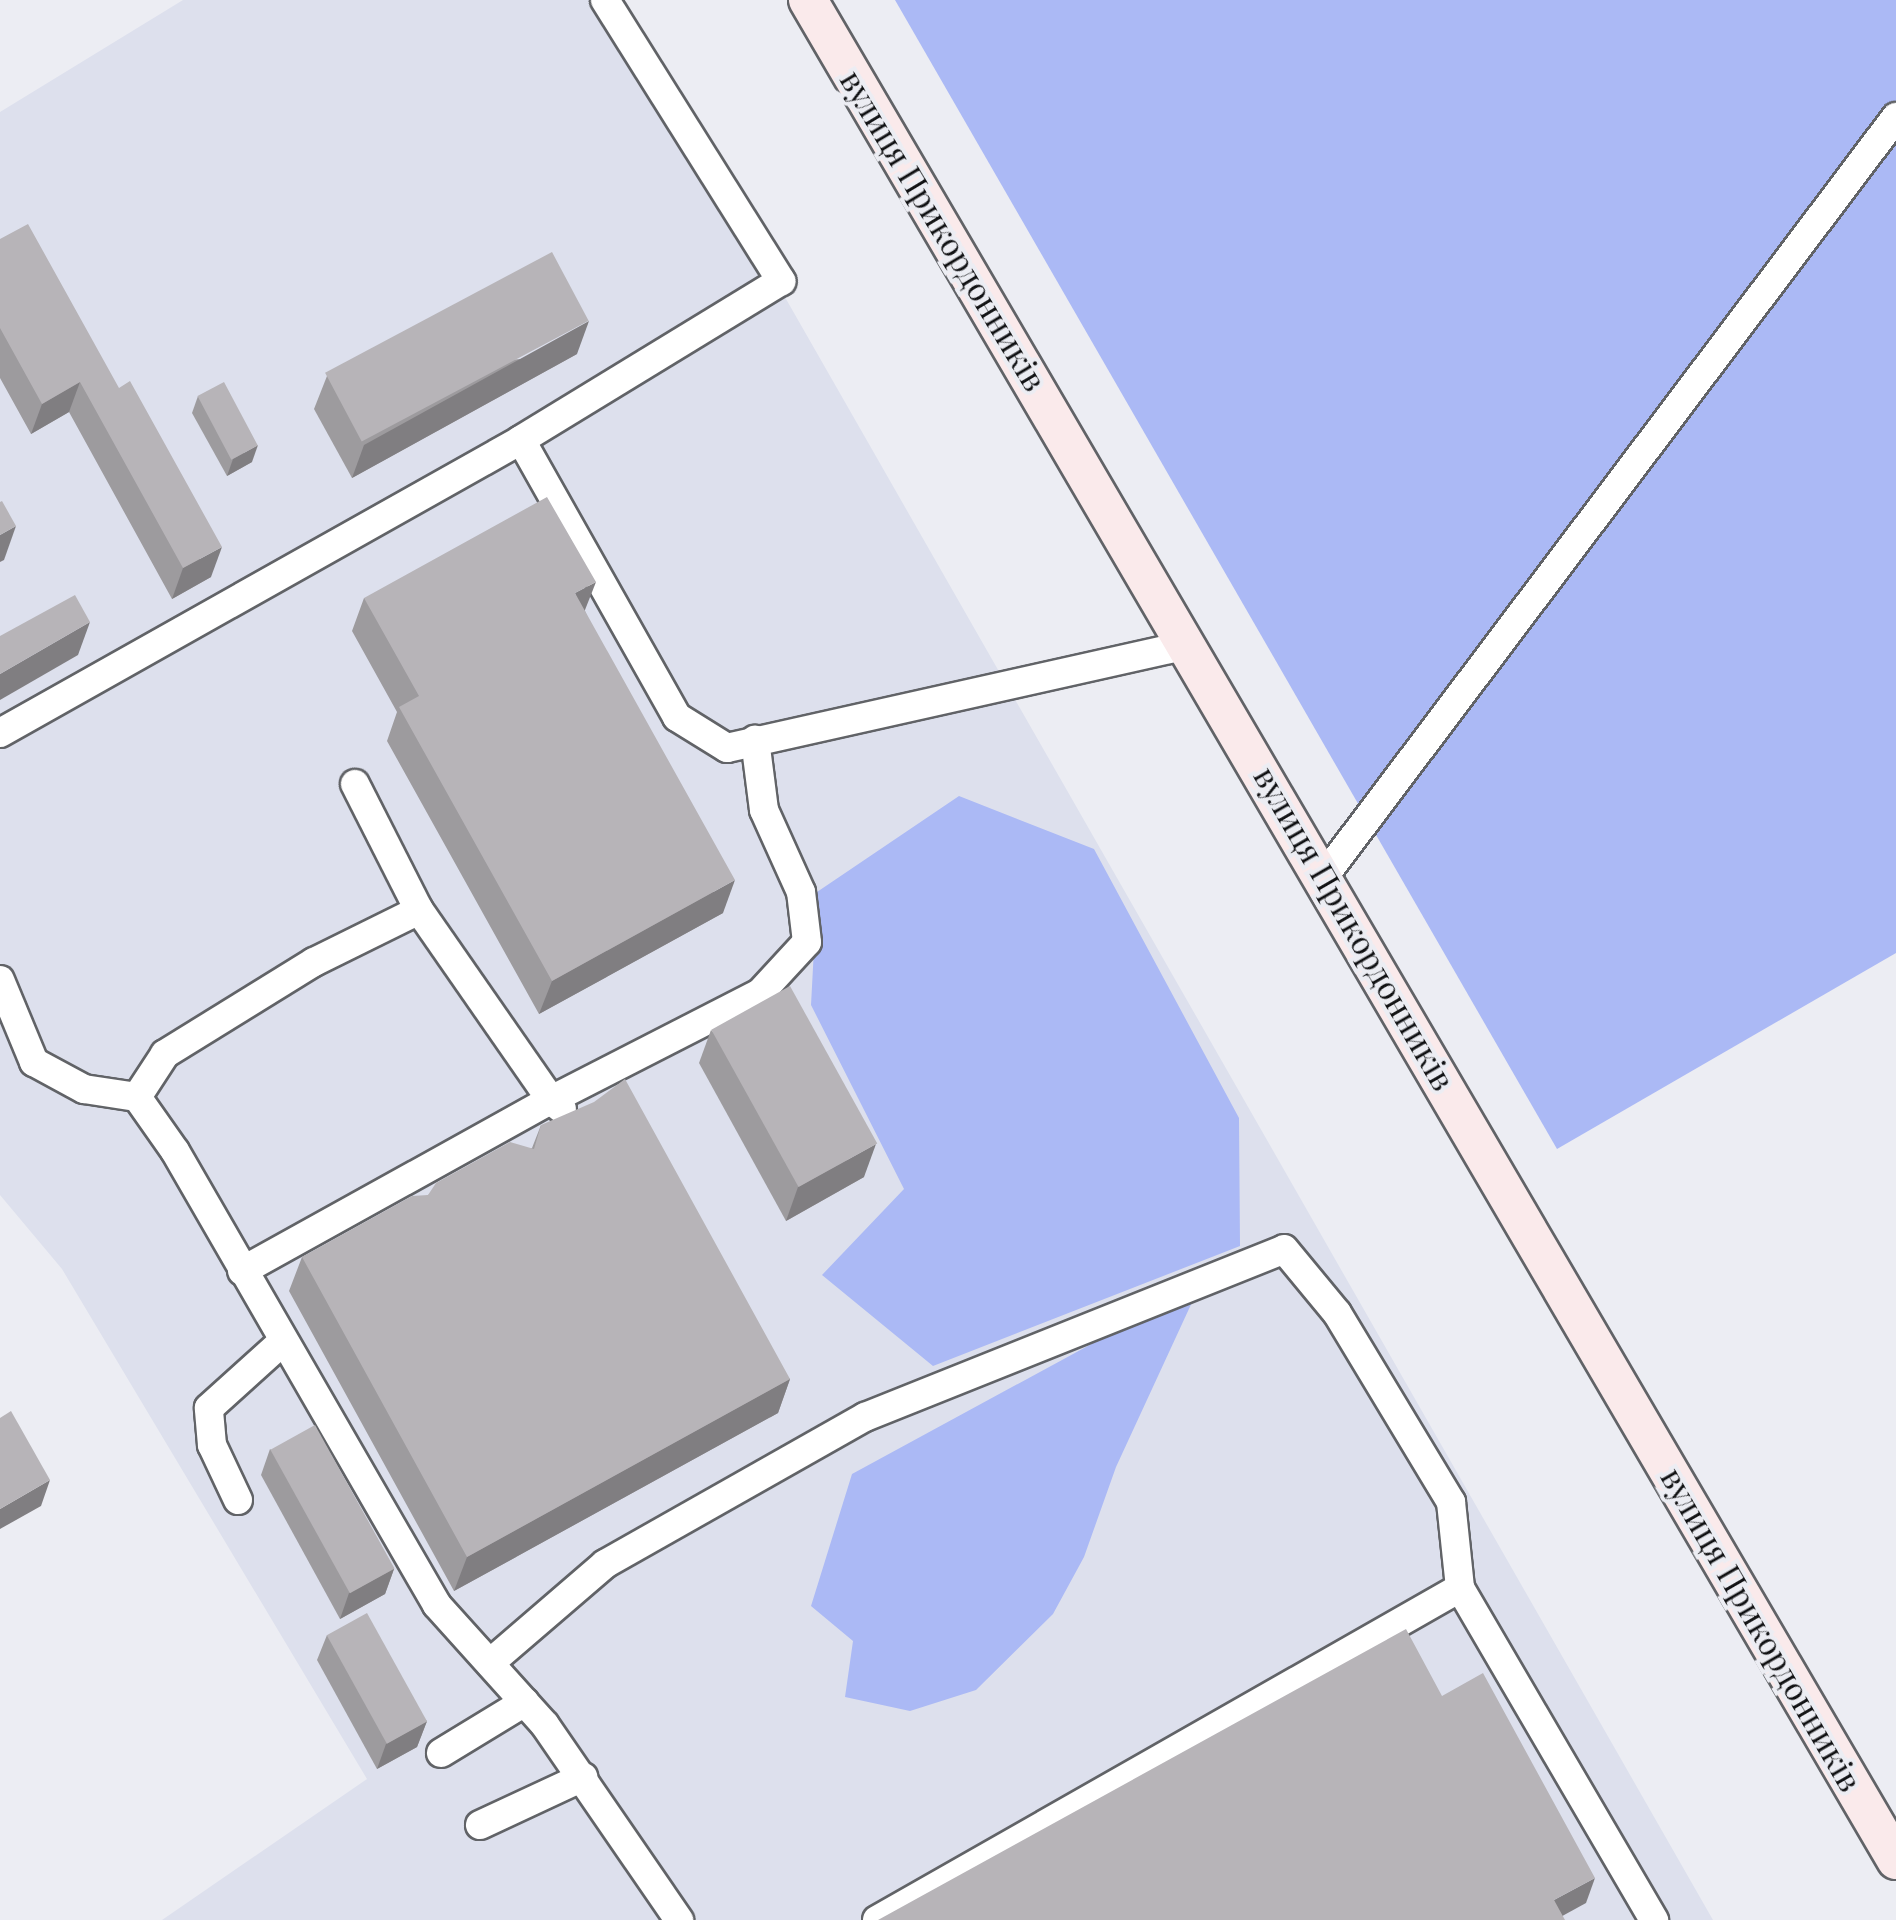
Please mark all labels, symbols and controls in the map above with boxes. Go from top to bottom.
street label: вулиця Прикордонників [833,63,1055,397]
street label: вулиця Прикордонників [1247,759,1463,1097]
street label: вулиця Прикордонників [1654,1460,1870,1798]

